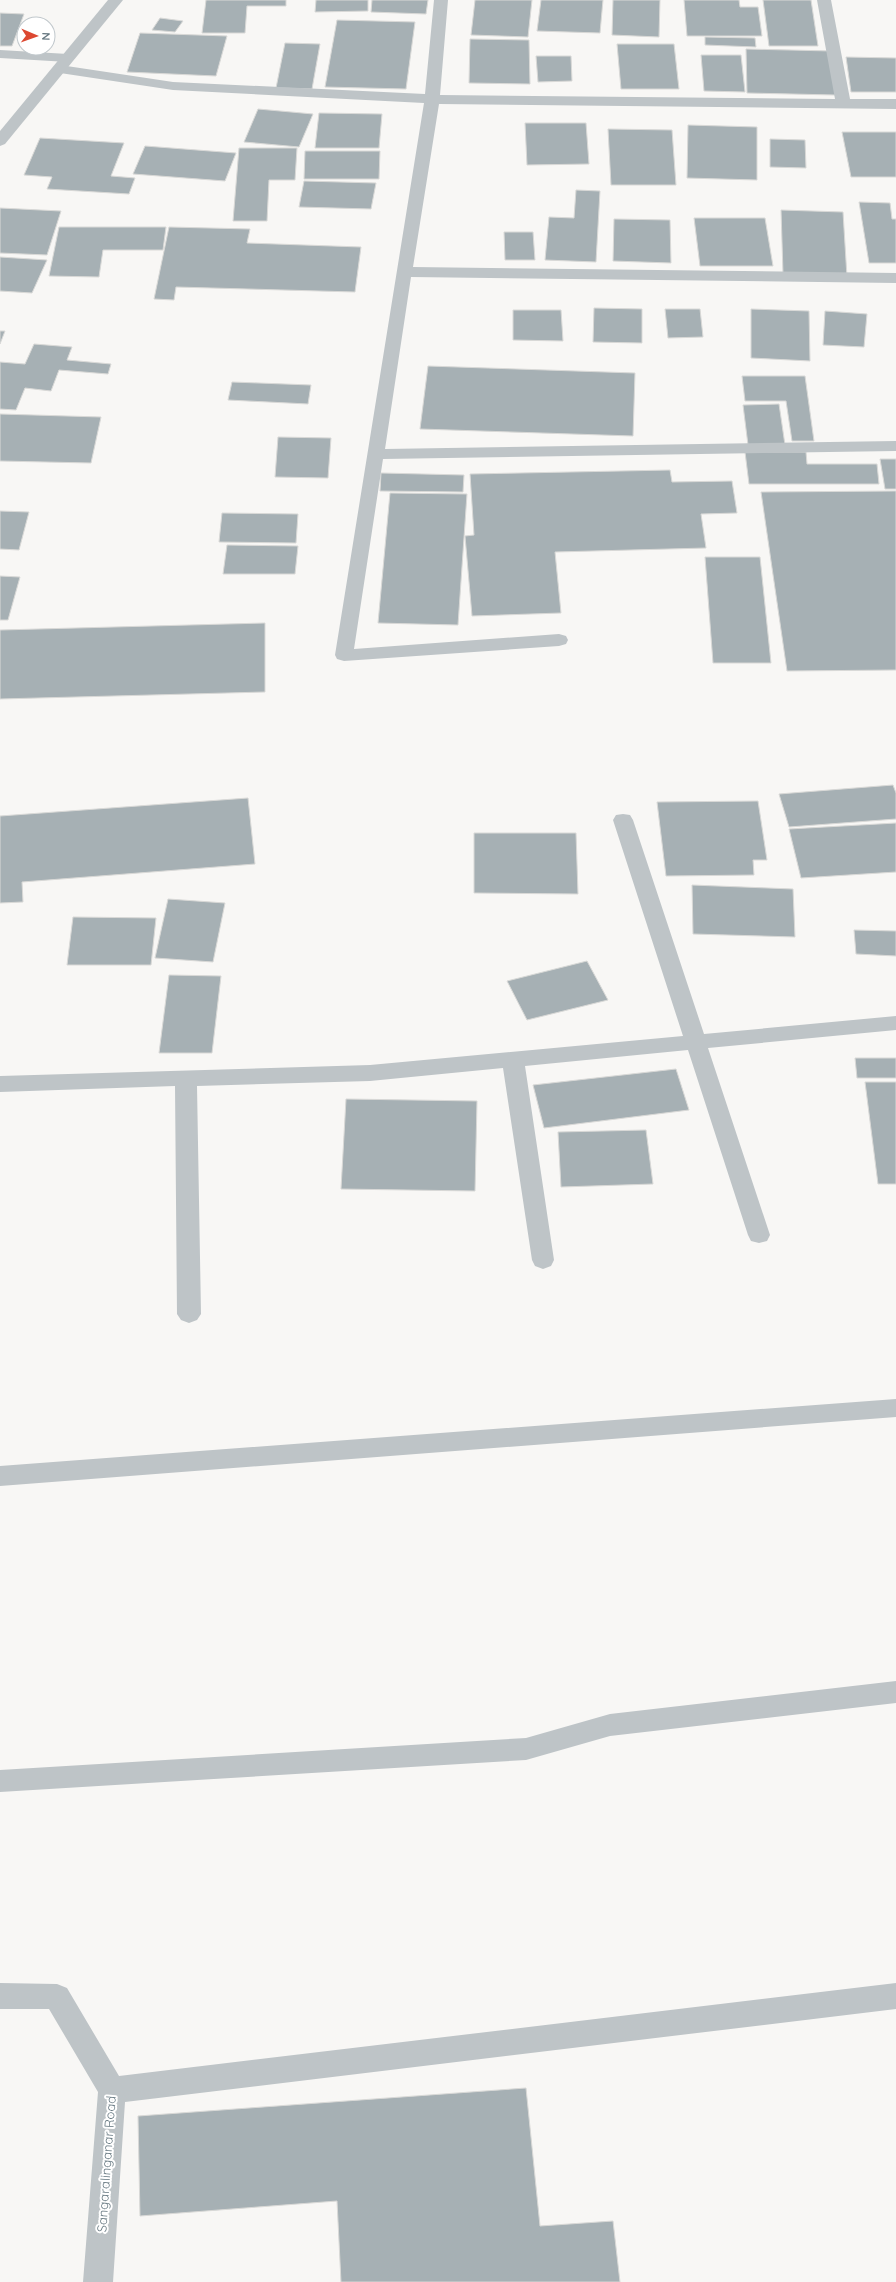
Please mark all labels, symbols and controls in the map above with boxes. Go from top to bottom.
north arrow [16,16,56,56]
text: N [39,32,53,41]
street label: Sangaralinganar Road [93,2095,119,2233]

